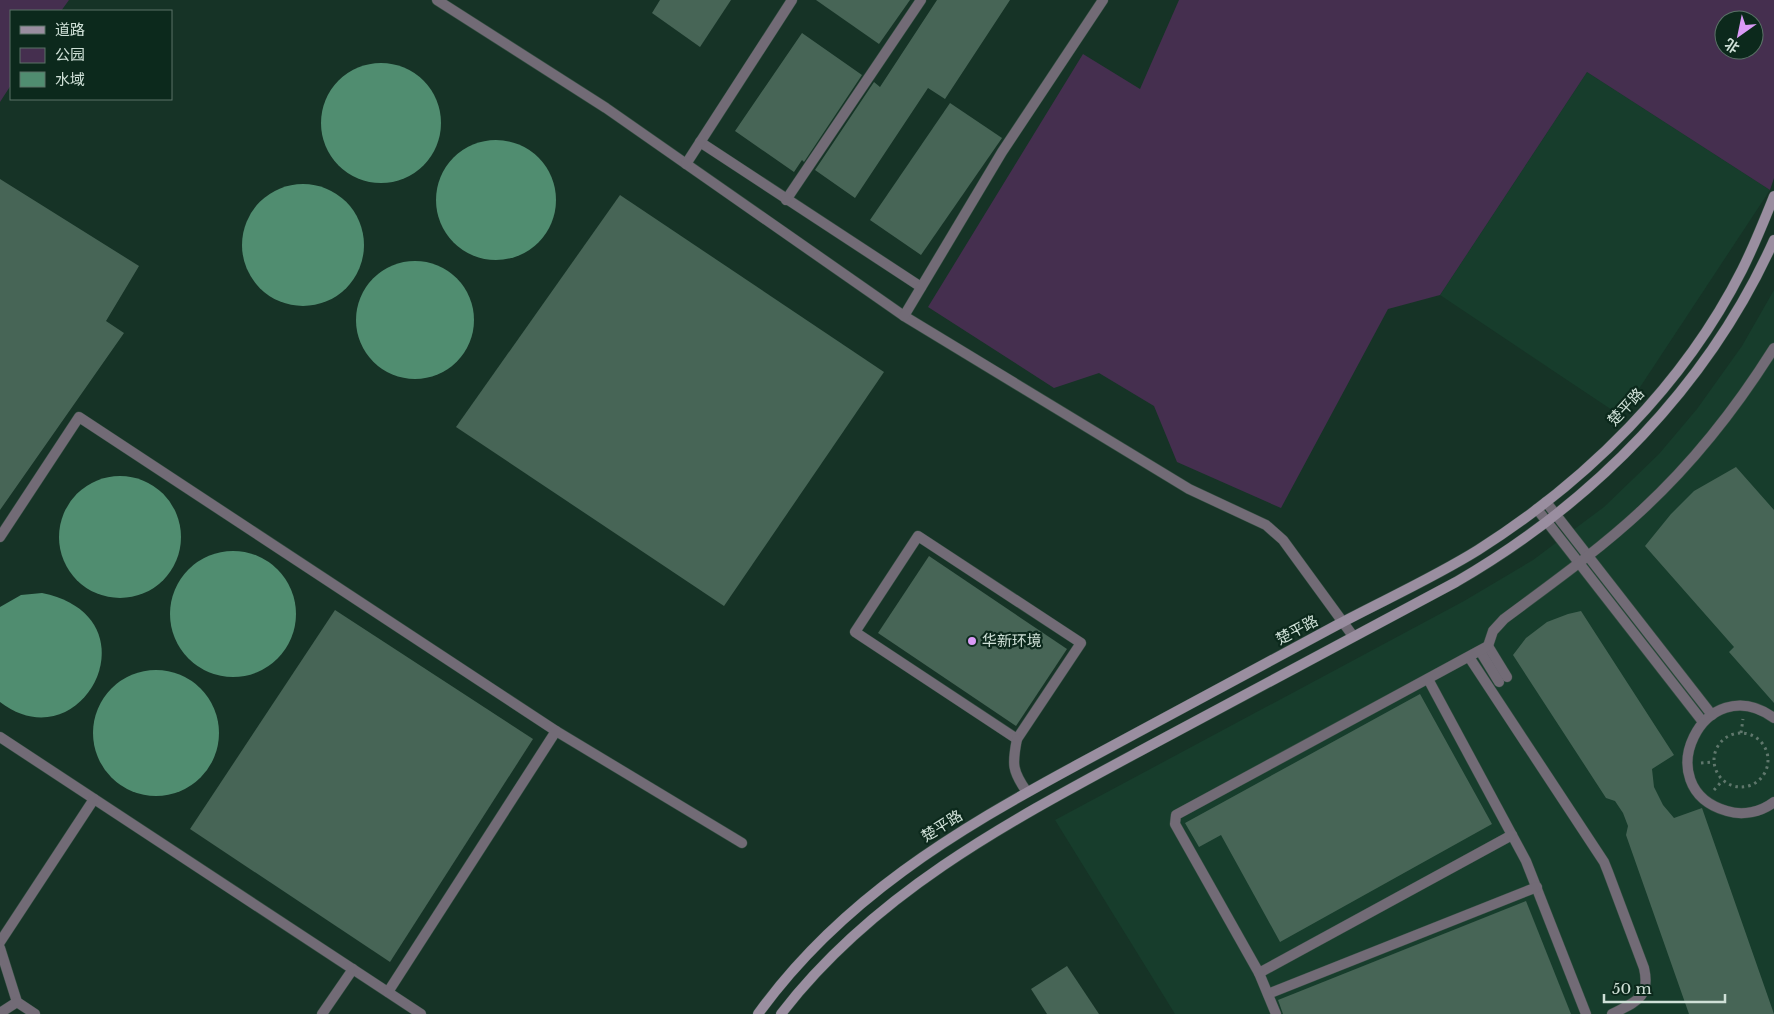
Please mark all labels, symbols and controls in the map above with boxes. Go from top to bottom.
legend [10,10,172,100]
north arrow [1714,10,1764,60]
text: 道路 [55,20,85,39]
text: 北 [1721,35,1743,57]
text: 公园 [55,45,85,64]
text: 水域 [55,70,85,89]
street label: 楚平路 [1603,384,1648,430]
street label: 楚平路 [1272,611,1321,649]
place label: 华新环境 [982,631,1042,650]
marker: 华新环境 [966,635,978,647]
street label: 楚平路 [918,806,966,846]
scale bar [1604,972,1725,1004]
text: 50 m [1612,979,1652,998]

